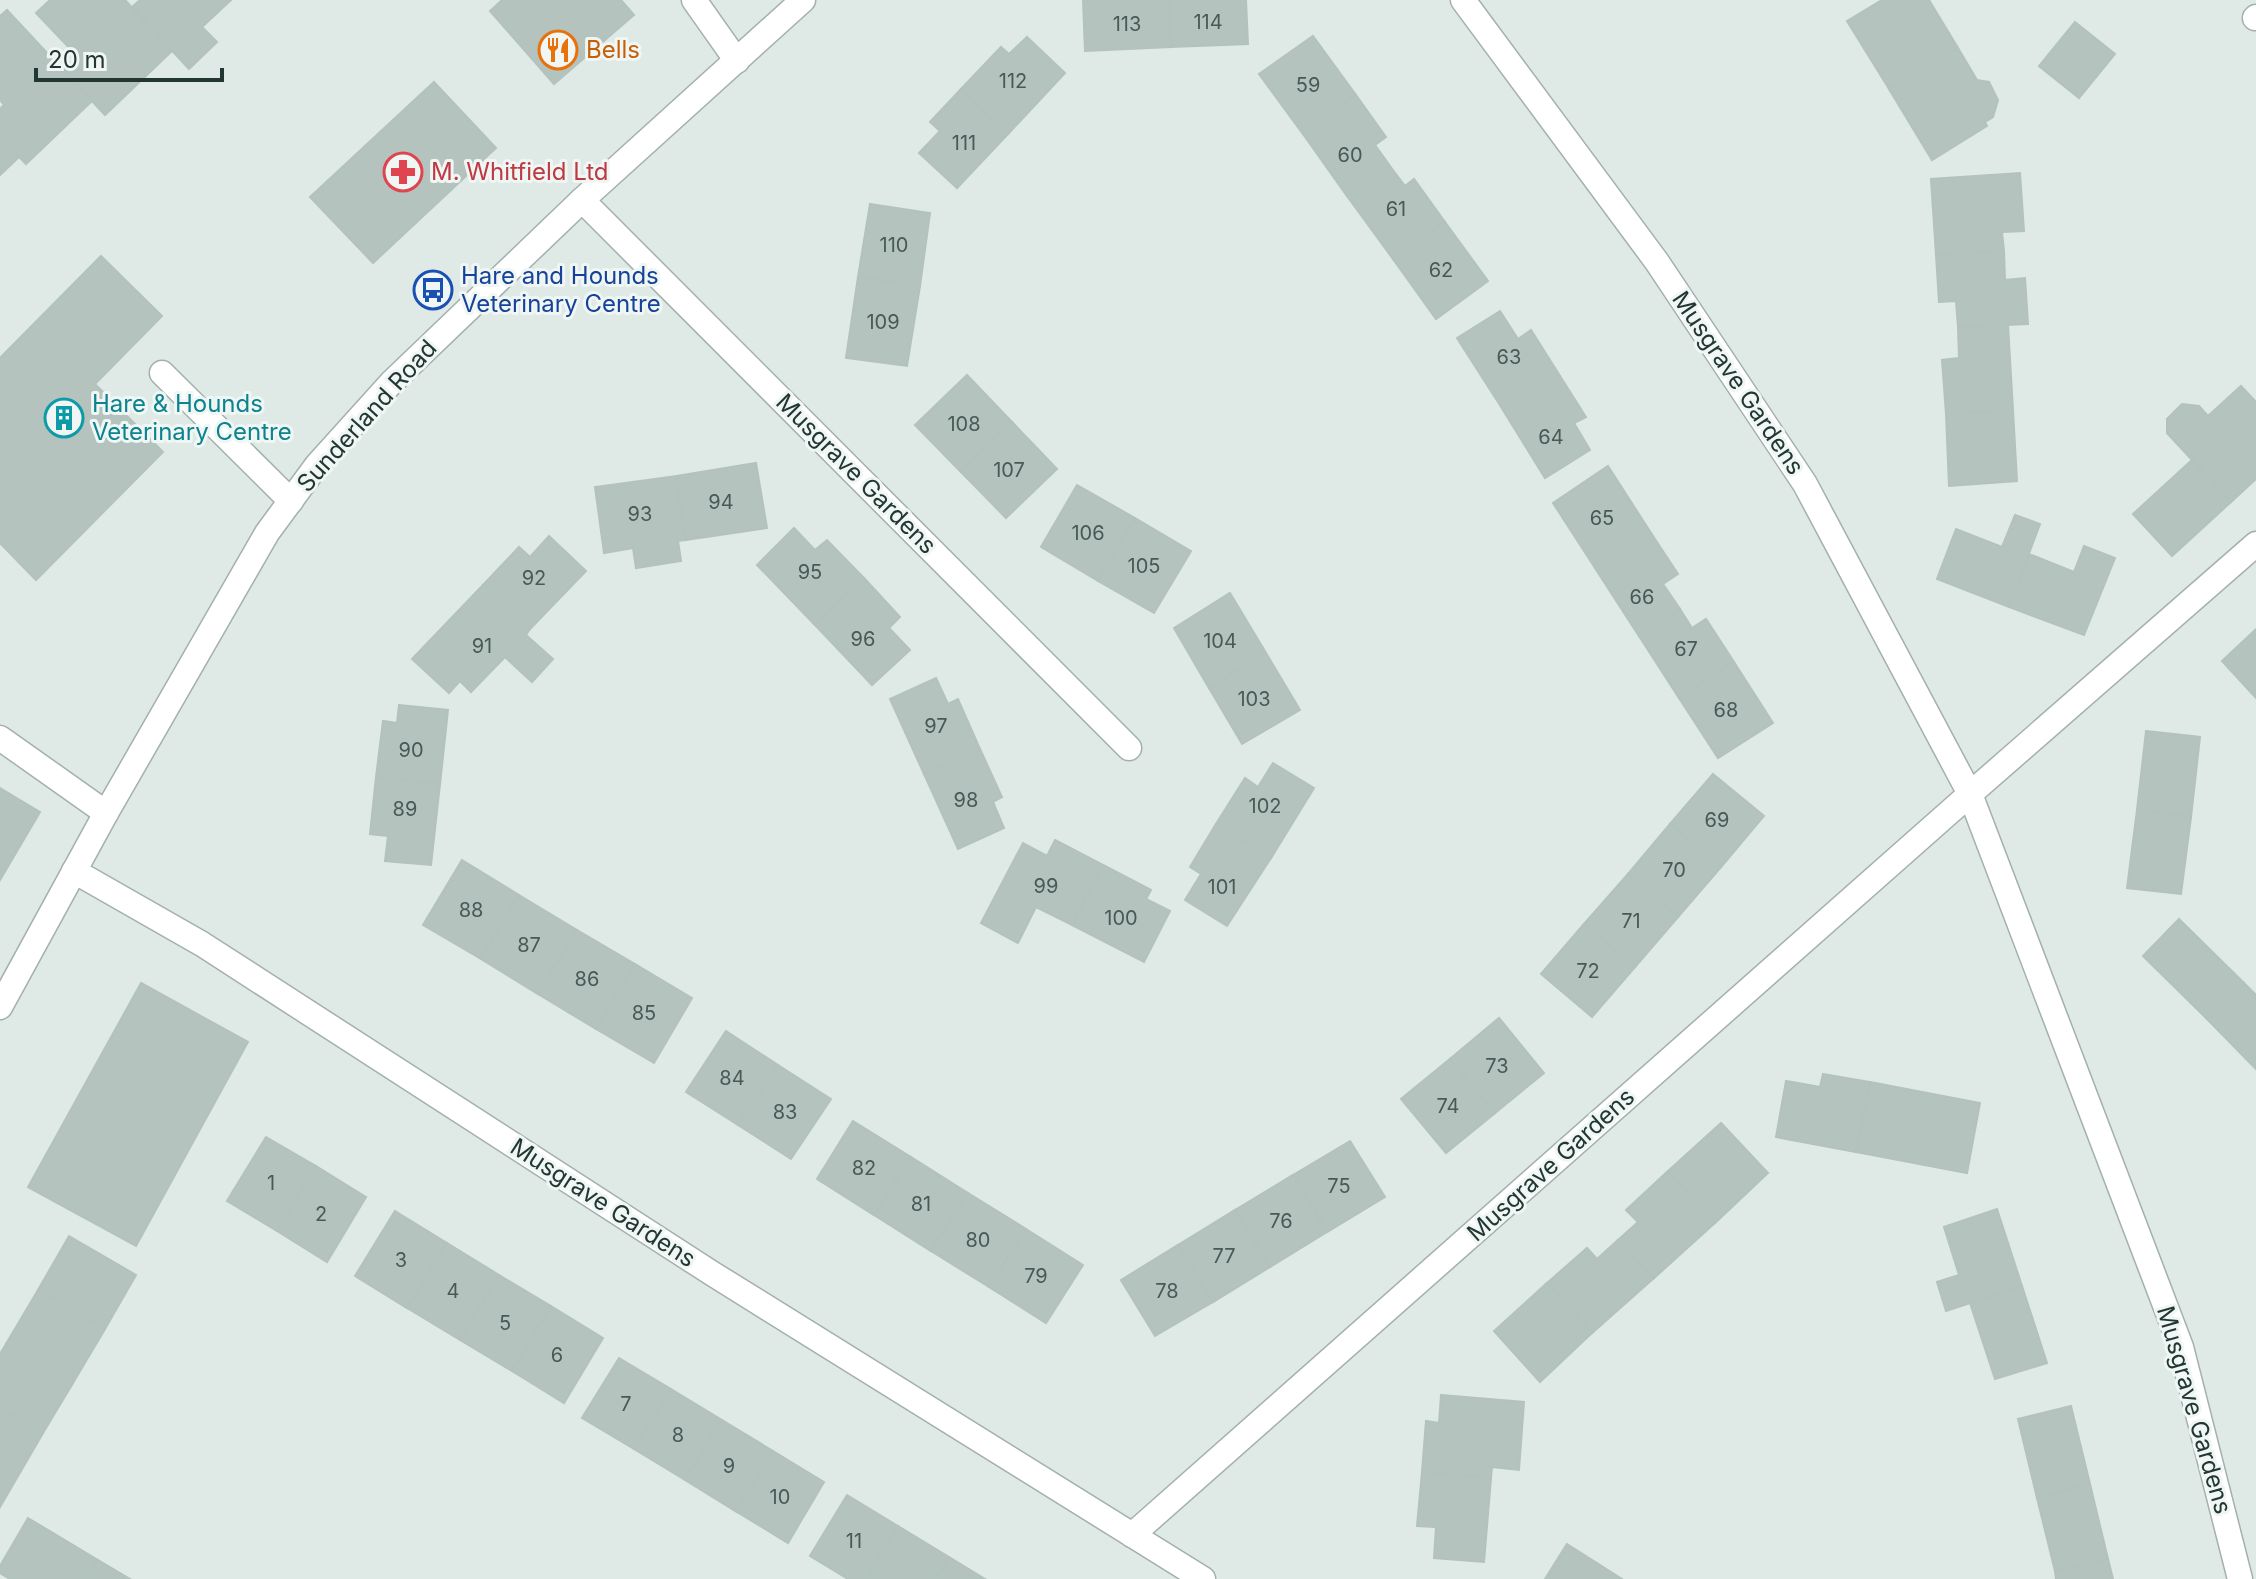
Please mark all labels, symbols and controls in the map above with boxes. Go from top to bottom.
house number: 114 [1193,10,1223,34]
house number: 113 [1113,12,1141,36]
restaurant icon: Bells [537,29,579,71]
scale bar [36,32,222,82]
place label: Bells [586,35,640,64]
text: 20 m [48,45,106,74]
house number: 112 [999,69,1027,93]
house number: 59 [1296,73,1320,97]
house number: 111 [952,131,976,155]
house number: 60 [1337,143,1363,167]
pharmacy icon: M. Whitfield Ltd [382,151,424,193]
place label: M. Whitfield Ltd [431,157,609,186]
house number: 61 [1386,197,1406,221]
house number: 110 [880,233,908,257]
house number: 62 [1429,258,1453,282]
place label: Hare and Hounds Veterinary Centre [461,261,661,318]
bus stop icon: Hare and Hounds Veterinary Centre [412,269,454,311]
street label: Musgrave Gardens [1666,286,1810,480]
house number: 109 [866,310,900,334]
street label: Sunderland Road [291,334,443,498]
house number: 63 [1497,345,1521,369]
street label: Musgrave Gardens [770,387,943,560]
place label: Hare & Hounds Veterinary Centre [92,389,292,446]
building icon: Hare & Hounds Veterinary Centre [43,397,85,439]
house number: 108 [947,412,981,436]
house number: 64 [1538,425,1564,449]
house number: 107 [993,458,1025,482]
house number: 94 [708,490,734,514]
house number: 93 [628,502,652,526]
house number: 65 [1590,506,1614,530]
house number: 106 [1071,521,1105,545]
house number: 105 [1128,554,1160,578]
house number: 95 [798,560,822,584]
house number: 92 [522,566,546,590]
house number: 66 [1630,585,1654,609]
house number: 96 [851,627,875,651]
house number: 104 [1203,629,1237,653]
house number: 91 [472,634,492,658]
house number: 67 [1674,637,1698,661]
house number: 103 [1237,687,1271,711]
house number: 68 [1714,698,1738,722]
house number: 97 [924,714,948,738]
house number: 90 [398,738,424,762]
house number: 98 [954,788,978,812]
house number: 102 [1249,794,1281,818]
house number: 89 [393,797,417,821]
house number: 69 [1705,808,1729,832]
house number: 70 [1662,858,1686,882]
house number: 99 [1034,874,1058,898]
house number: 101 [1208,875,1236,899]
house number: 88 [459,898,483,922]
house number: 100 [1104,906,1138,930]
house number: 71 [1621,909,1641,933]
house number: 87 [517,933,541,957]
house number: 72 [1576,959,1600,983]
house number: 86 [575,967,599,991]
house number: 85 [632,1001,656,1025]
house number: 73 [1485,1054,1509,1078]
house number: 84 [719,1066,745,1090]
street label: Musgrave Gardens [1461,1082,1640,1247]
house number: 74 [1436,1094,1460,1118]
house number: 83 [773,1100,797,1124]
street label: Musgrave Gardens [505,1132,701,1273]
house number: 82 [852,1156,876,1180]
house number: 1 [267,1171,275,1195]
house number: 75 [1327,1174,1351,1198]
house number: 81 [911,1192,931,1216]
house number: 2 [315,1202,327,1226]
house number: 76 [1269,1209,1293,1233]
house number: 80 [966,1228,991,1252]
house number: 77 [1212,1244,1236,1268]
house number: 3 [395,1248,407,1272]
house number: 79 [1024,1264,1048,1288]
house number: 4 [447,1279,459,1303]
house number: 78 [1155,1279,1179,1303]
street label: Musgrave Gardens [2151,1303,2238,1517]
house number: 5 [499,1311,511,1335]
house number: 6 [551,1343,563,1367]
house number: 7 [620,1392,632,1416]
house number: 8 [672,1423,684,1447]
house number: 9 [723,1454,735,1478]
house number: 10 [770,1485,790,1509]
house number: 11 [846,1529,862,1553]

